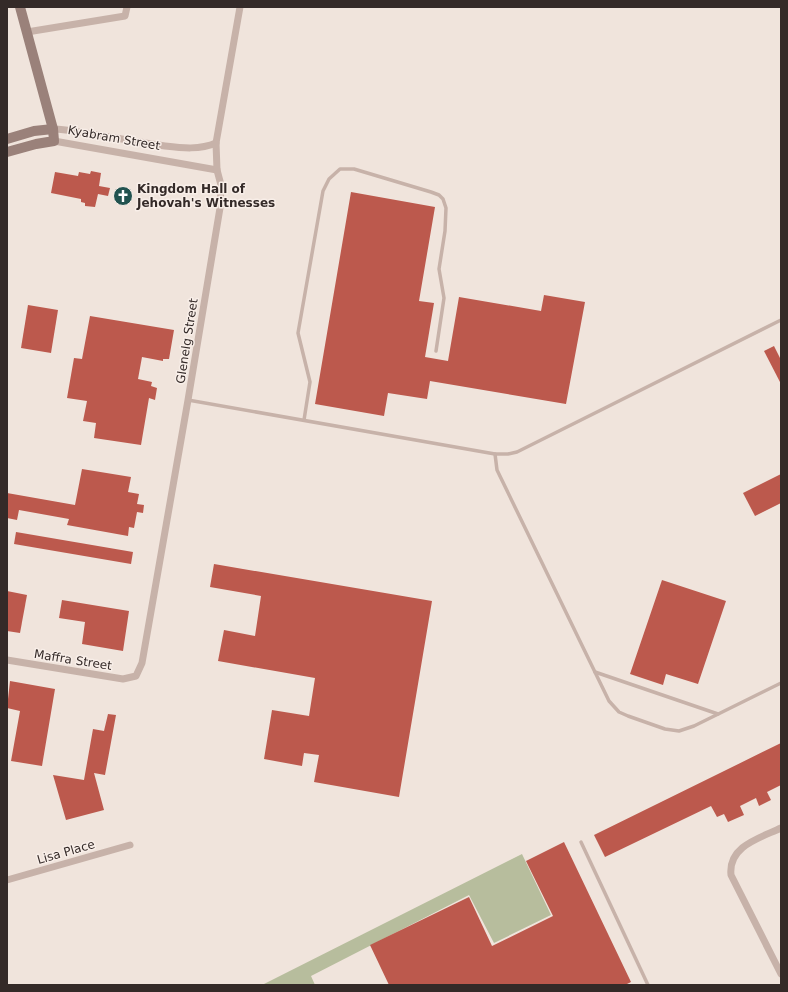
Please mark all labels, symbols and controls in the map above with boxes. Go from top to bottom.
street label: Kyabram Street [67,123,161,153]
place label: Kingdom Hall of Jehovah's Witnesses [136,182,275,210]
church icon: Kingdom Hall of Jehovah's Witnesses [112,185,134,207]
street label: Glenelg Street [173,297,201,385]
street label: Maffra Street [33,647,113,673]
street label: Lisa Place [36,837,96,867]

